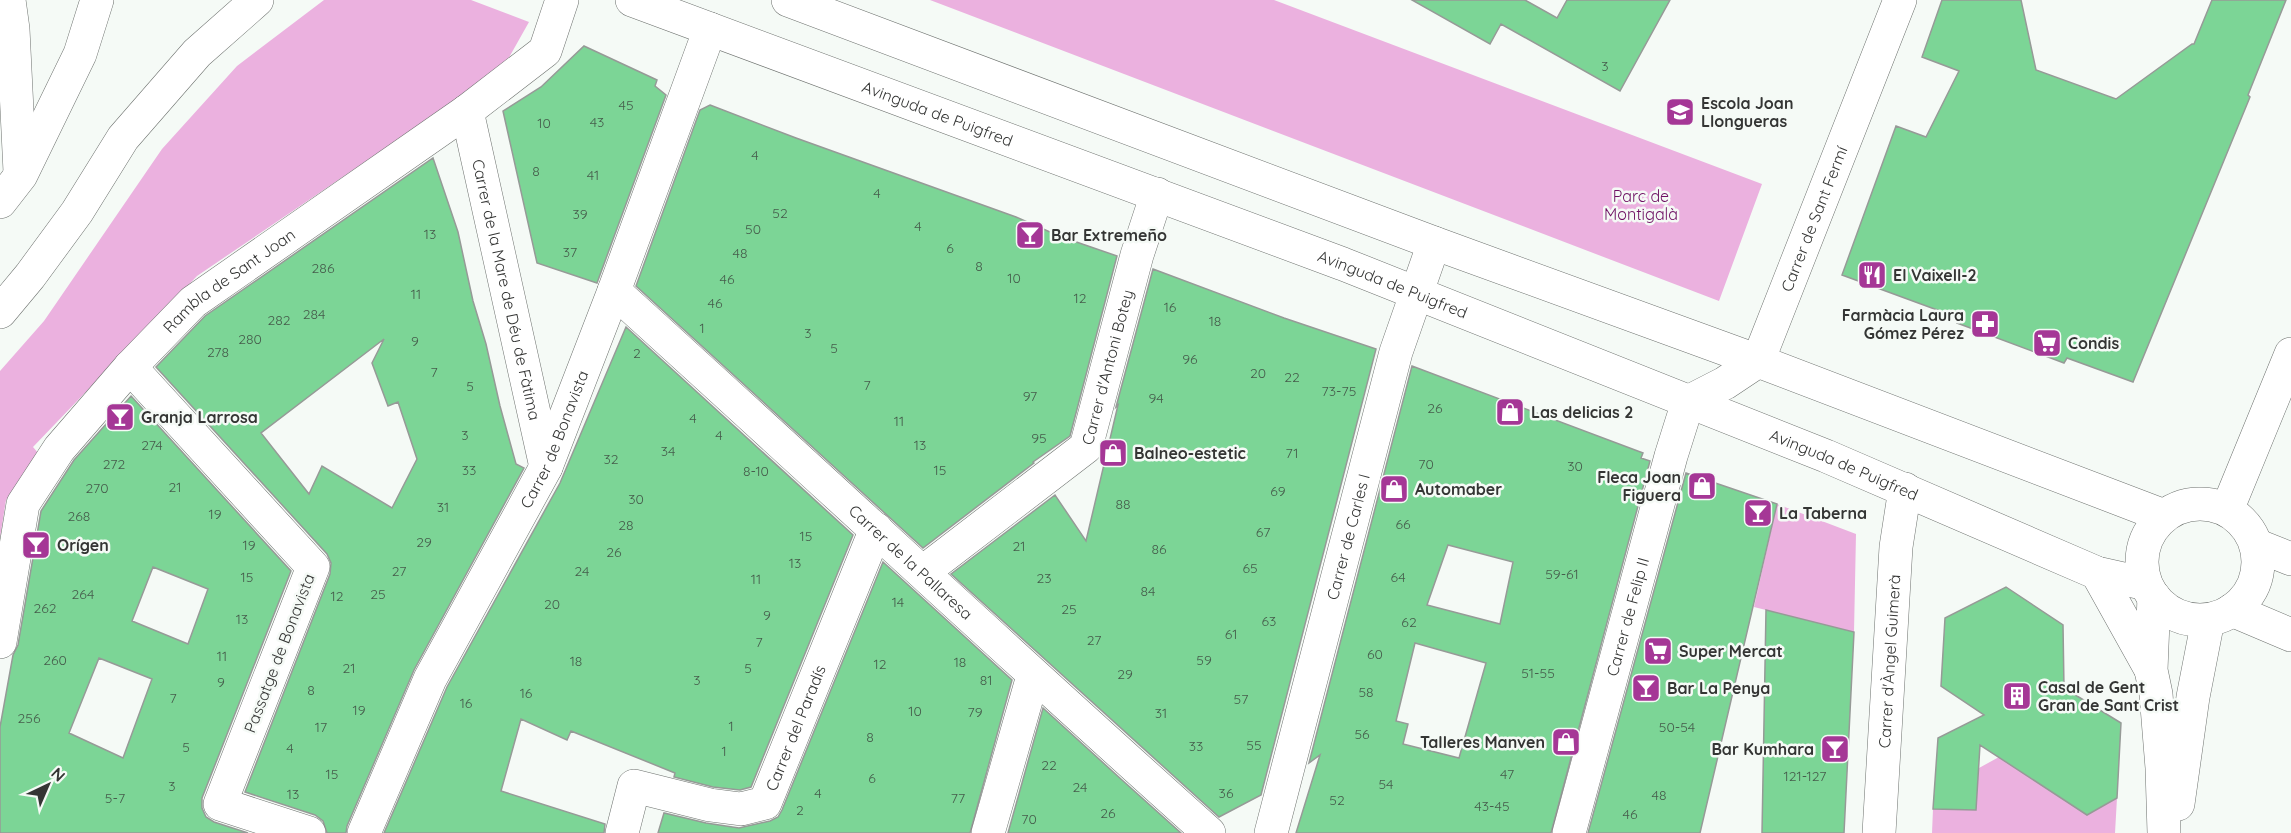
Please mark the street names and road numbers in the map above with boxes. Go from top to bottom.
street label: Avinguda de Puigfred [859,76,1016,151]
street label: Carrer de Sant Fermí [1776,143,1852,294]
street label: Carrer de la Mare de Déu de Fàtima [468,157,545,422]
street label: Rambla de Sant Joan [159,224,299,337]
street label: Avinguda de Puigfred [1315,246,1470,322]
street label: Carrer d'Antoni Botey [1077,287,1137,447]
street label: Carrer de Bonavista [515,367,592,512]
street label: Avinguda de Puigfred [1767,425,1921,505]
street label: Carrer de Carles I [1322,472,1374,602]
street label: Carrer de la Pallaresa [845,500,977,624]
street label: Carrer de Felip II [1602,555,1653,678]
street label: Passatge de Bonavista [239,571,319,735]
street label: Carrer d'Àngel Guimerà [1874,574,1904,749]
street label: Carrer del Paradís [761,662,830,794]

